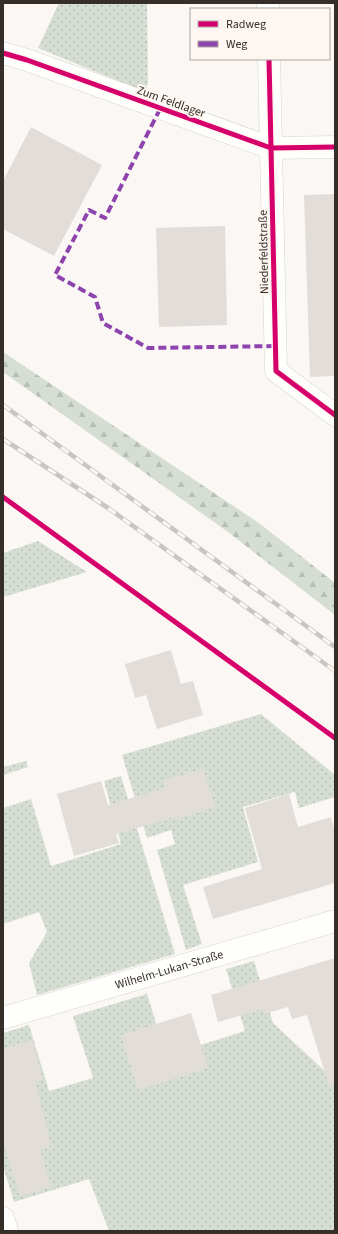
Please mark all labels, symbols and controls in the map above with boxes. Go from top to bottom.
legend [190,8,330,60]
text: Radweg [226,16,266,33]
text: Weg [226,36,247,53]
street label: Zum Feldlager [134,82,208,123]
street label: Niederfeldstraße [255,210,273,294]
street label: Wilhelm-Lukan-Straße [113,946,225,993]

